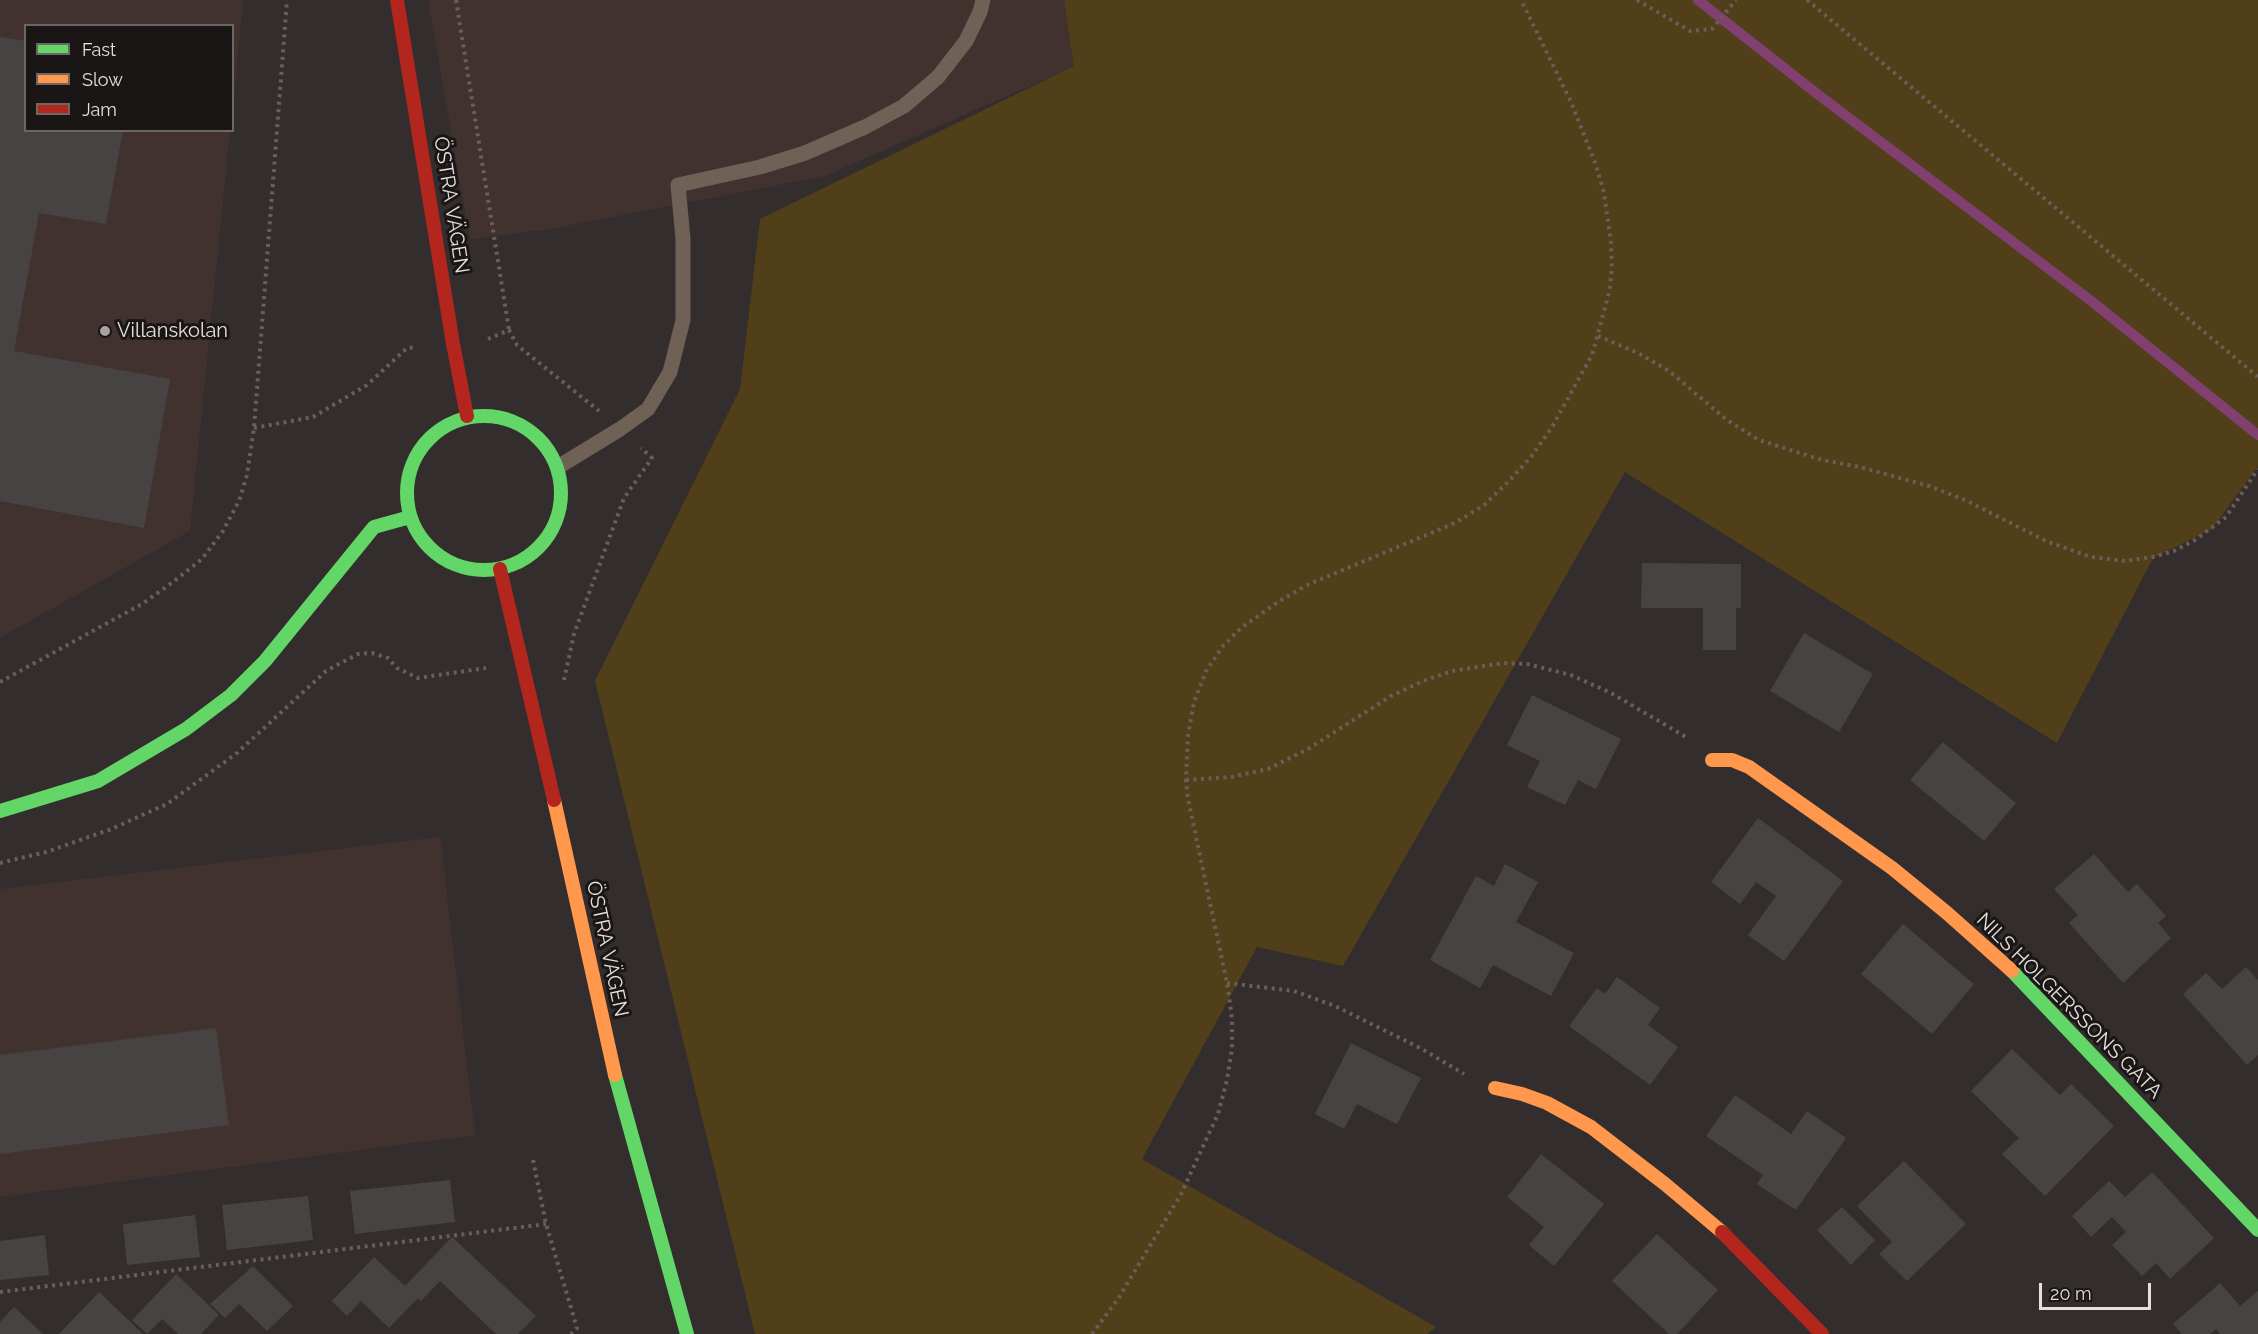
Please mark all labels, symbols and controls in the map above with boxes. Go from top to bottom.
legend [24,24,234,132]
text: Fast [82,39,116,60]
text: Slow [82,69,123,90]
text: Jam [82,99,117,120]
street label: ÖSTRA VÄGEN [428,135,474,275]
place label: Villanskolan [117,319,228,343]
marker: Villanskolan [98,324,112,338]
street label: ÖSTRA VÄGEN [581,879,633,1019]
street label: NILS HOLGERSSONS GATA [1971,908,2167,1104]
scale bar [2042,1271,2154,1309]
text: 20 m [2050,1283,2092,1304]

